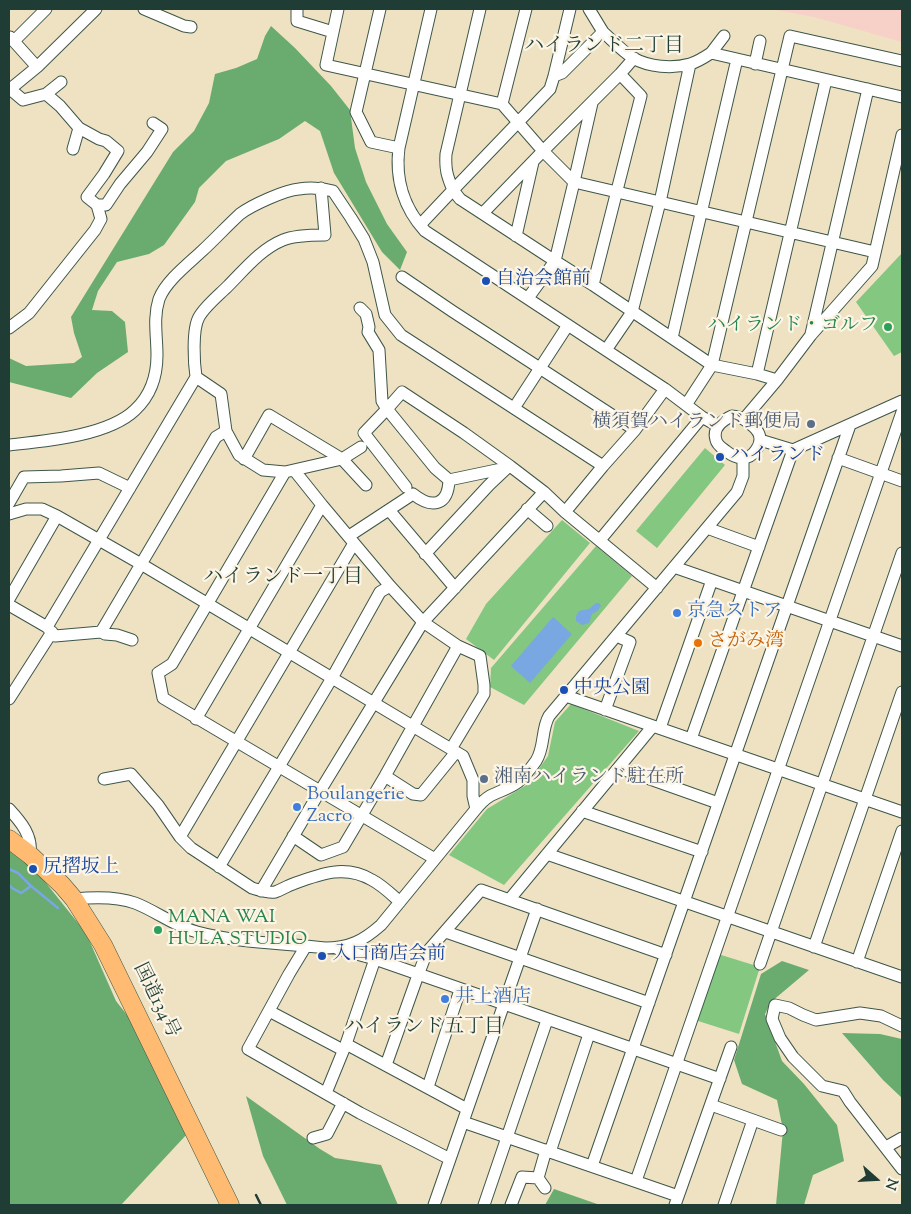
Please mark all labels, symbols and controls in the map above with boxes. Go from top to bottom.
district label: ハイランド二丁目 [524,36,684,60]
place label: 自治会館前 [496,270,591,292]
marker: 自治会館前 [480,275,492,287]
place label: ハイランド・ゴルフ [707,316,878,338]
marker: ハイランド・ゴルフ [882,321,894,333]
place label: 横須賀ハイランド郵便局 [592,413,801,435]
marker: 横須賀ハイランド郵便局 [805,418,817,430]
place label: ハイランド [730,446,825,468]
marker: ハイランド [714,451,726,463]
district label: ハイランド一丁目 [203,567,363,591]
place label: 京急ストア [687,602,782,624]
marker: 京急ストア [671,607,683,619]
place label: さがみ湾 [708,632,784,654]
marker: さがみ湾 [692,637,704,649]
place label: 中央公園 [574,679,650,701]
marker: 中央公園 [558,684,570,696]
place label: 湘南ハイランド駐在所 [494,768,684,790]
marker: 湘南ハイランド駐在所 [478,773,490,785]
place label: Boulangerie Zacro [307,785,405,829]
marker: Boulangerie Zacro [291,801,303,813]
place label: 尻摺坂上 [43,858,119,880]
marker: 尻摺坂上 [27,863,39,875]
place label: MANA WAI HULA STUDIO [168,908,307,952]
marker: MANA WAI HULA STUDIO [152,924,164,936]
place label: 入口商店会前 [332,945,446,967]
marker: 入口商店会前 [316,950,328,962]
street label: 国道134号 [127,960,183,1042]
place label: 井上酒店 [455,988,531,1010]
marker: 井上酒店 [439,993,451,1005]
district label: ハイランド五丁目 [344,1017,504,1041]
north arrow [851,1154,901,1204]
text: N [879,1175,901,1192]

